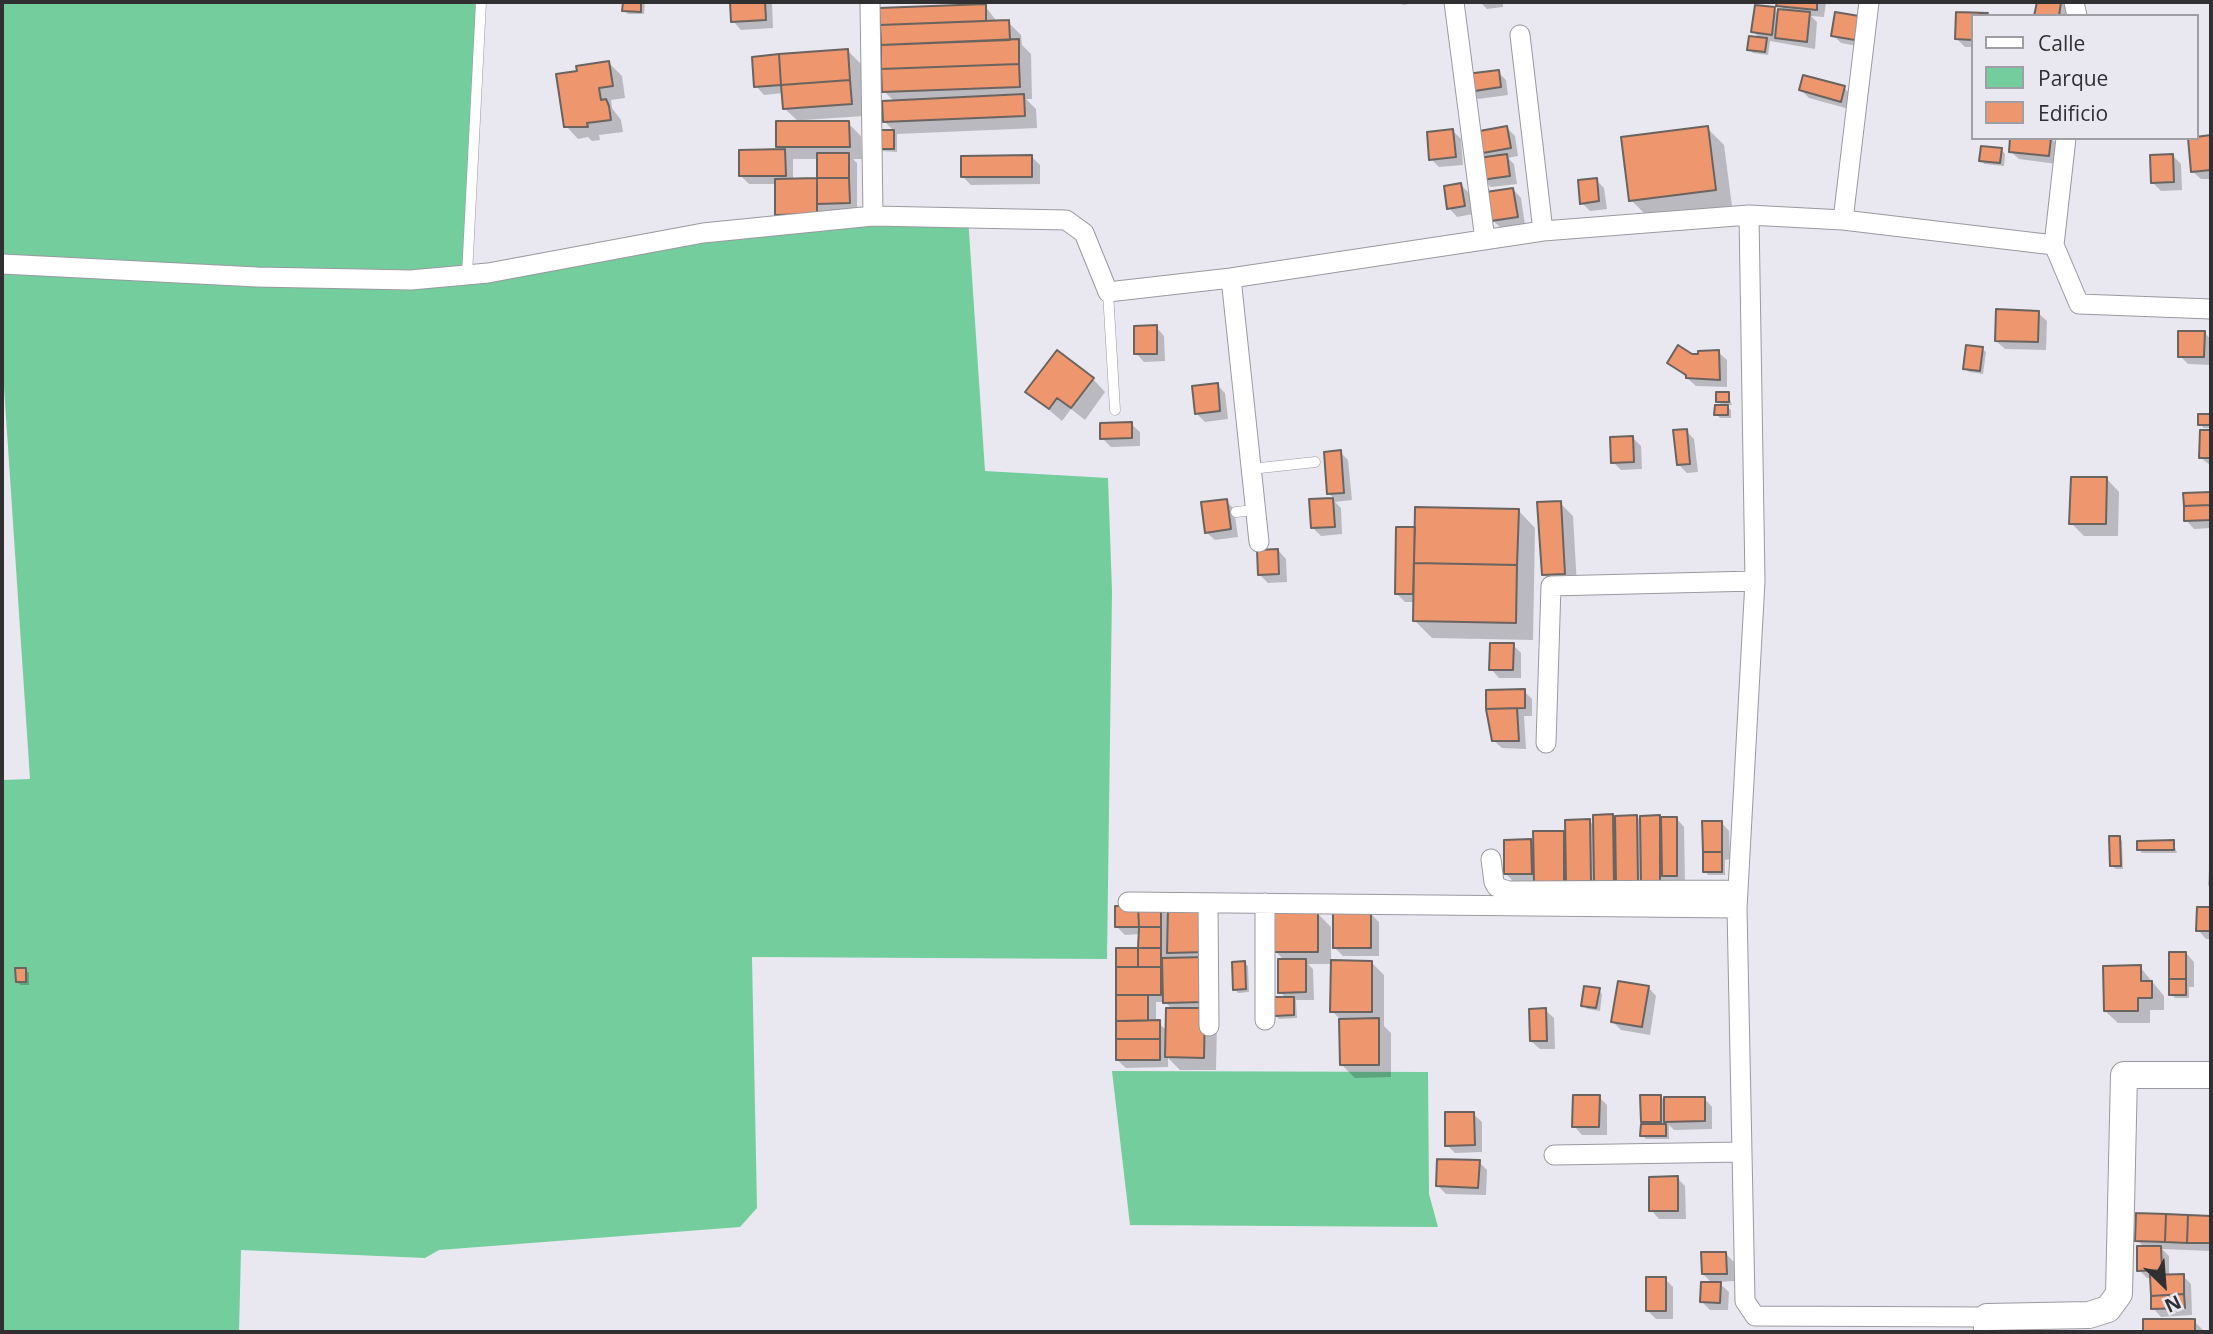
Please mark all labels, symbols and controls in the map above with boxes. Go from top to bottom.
legend [1972,14,2199,140]
text: Calle [2038,29,2085,57]
text: Parque [2038,64,2108,92]
text: Edificio [2038,99,2108,127]
north arrow [2129,1250,2199,1320]
text: N [2160,1289,2185,1319]

